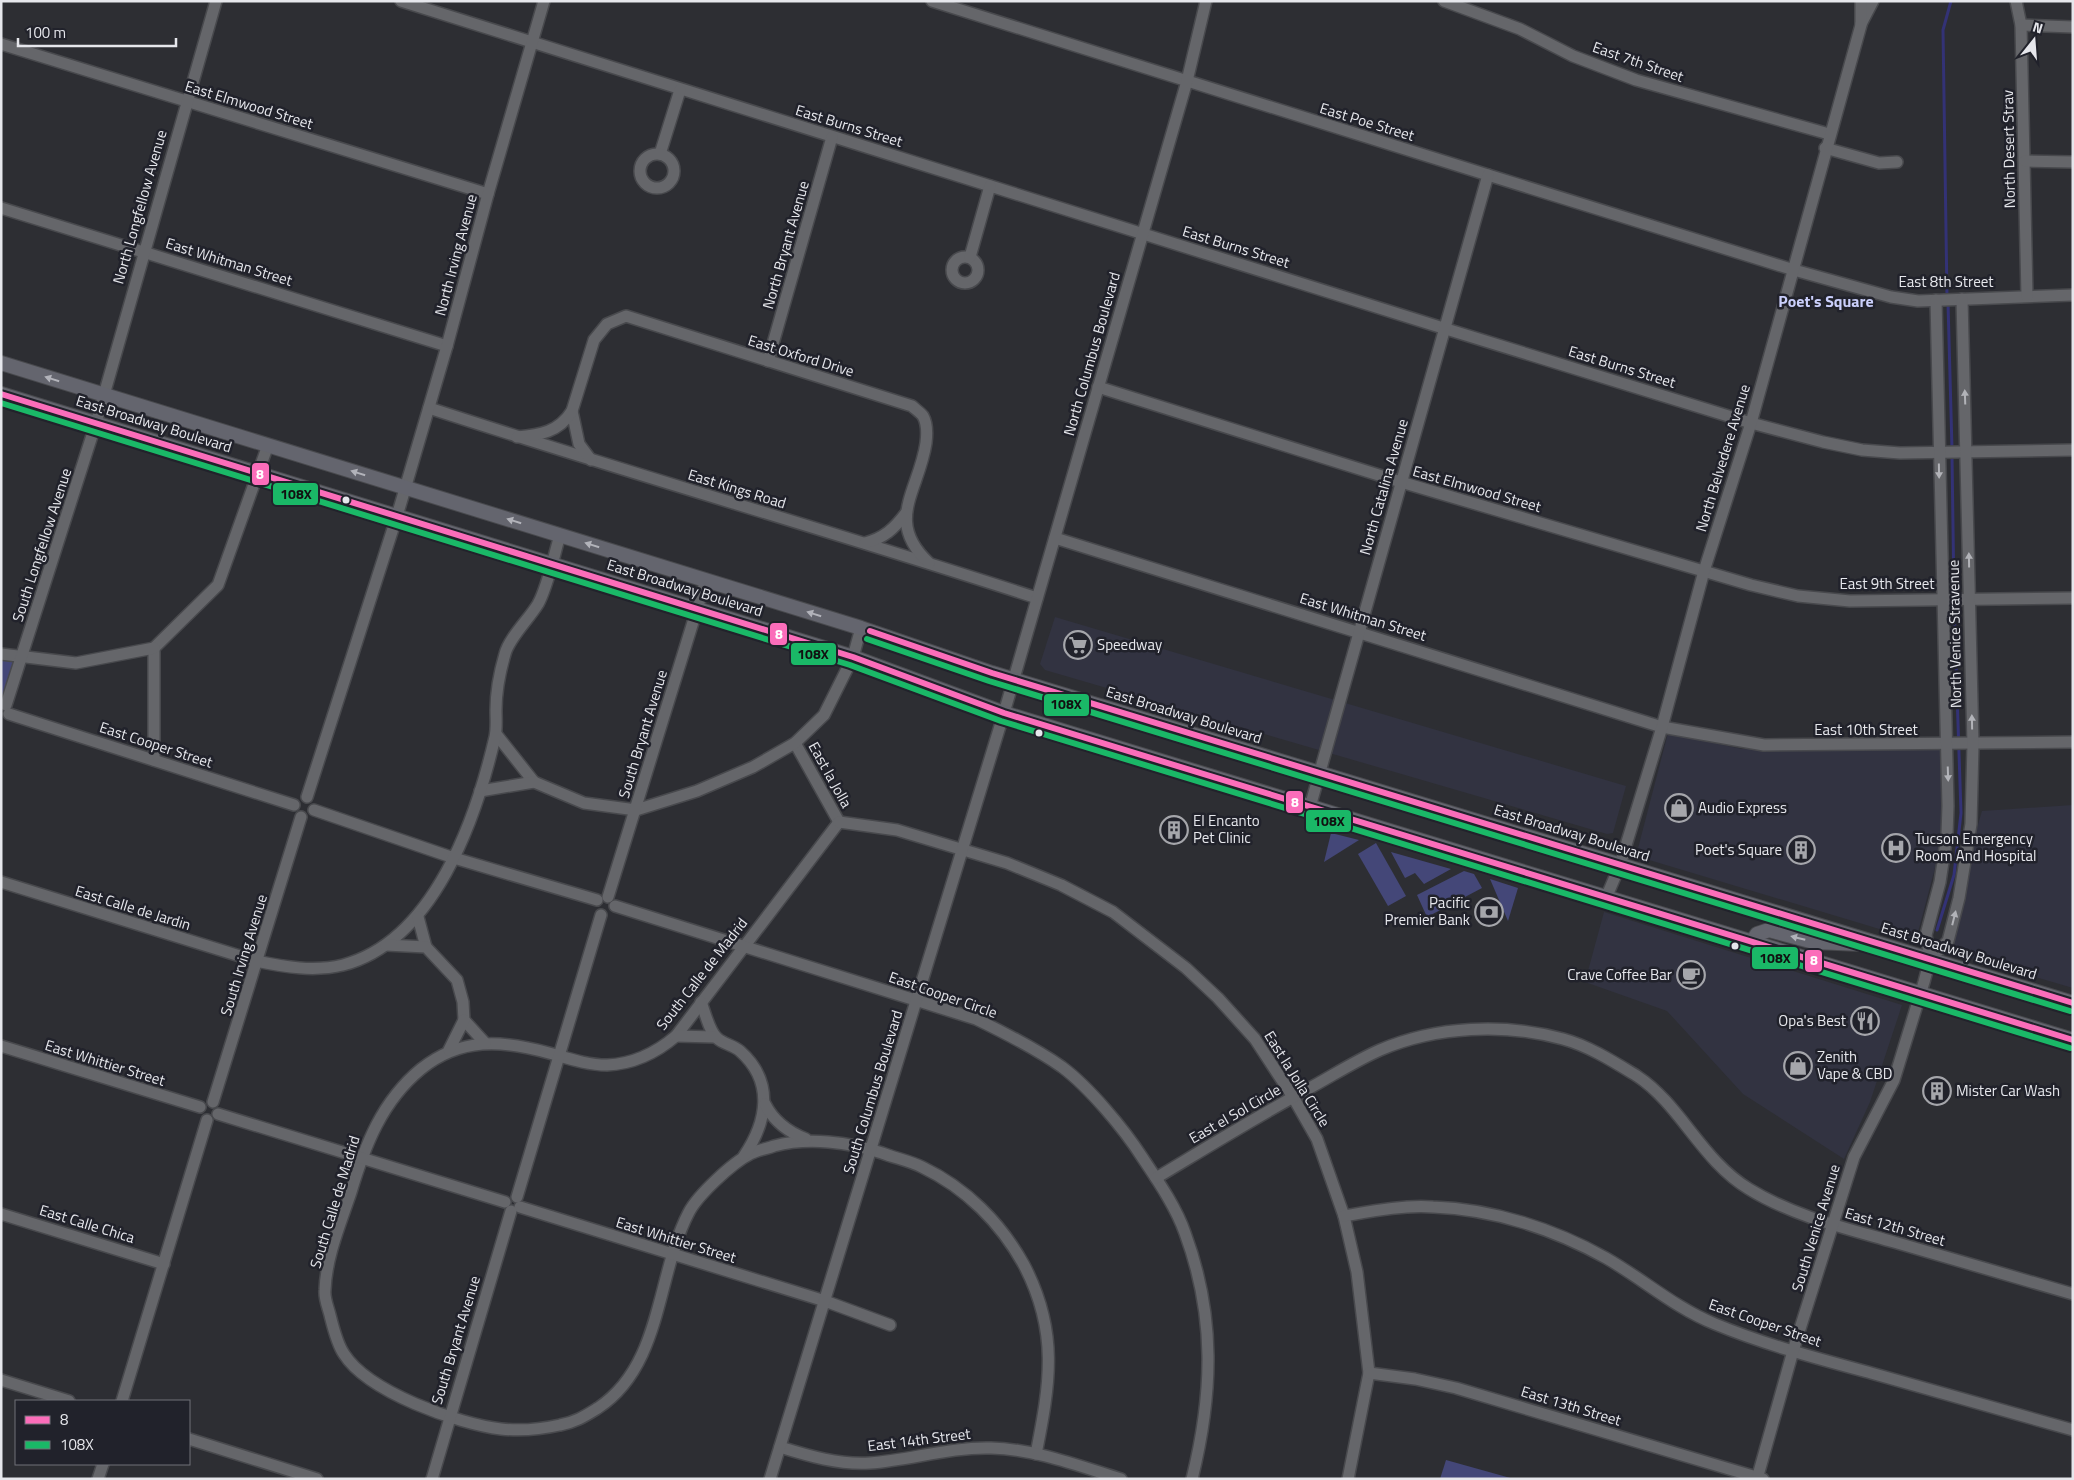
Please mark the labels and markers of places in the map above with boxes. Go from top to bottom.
unlabelled marker [341,495,351,505]
supermarket icon: Speedway [1063,630,1093,660]
place label: Speedway [1097,633,1162,656]
unlabelled marker [1034,728,1044,738]
shop icon: Audio Express [1664,793,1694,823]
place label: Audio Express [1698,796,1787,819]
place label: El Encanto Pet Clinic [1193,809,1260,849]
building icon: El Encanto Pet Clinic [1159,815,1189,845]
place label: Tucson Emergency Room And Hospital [1915,827,2036,867]
hospital icon: Tucson Emergency Room And Hospital [1881,833,1911,863]
building icon: Poet's Square [1786,835,1816,865]
place label: Poet's Square [1695,838,1782,861]
place label: Pacific Premier Bank [1385,891,1470,931]
bank icon: Pacific Premier Bank [1474,897,1504,927]
unlabelled marker [1730,941,1740,951]
cafe icon: Crave Coffee Bar [1676,960,1706,990]
place label: Crave Coffee Bar [1567,963,1672,986]
restaurant icon: Opa's Best [1850,1006,1880,1036]
place label: Opa's Best [1778,1009,1847,1032]
place label: Zenith Vape & CBD [1817,1045,1892,1085]
shop icon: Zenith Vape & CBD [1783,1051,1813,1081]
building icon: Mister Car Wash [1922,1076,1952,1106]
place label: Mister Car Wash [1956,1079,2060,1102]

